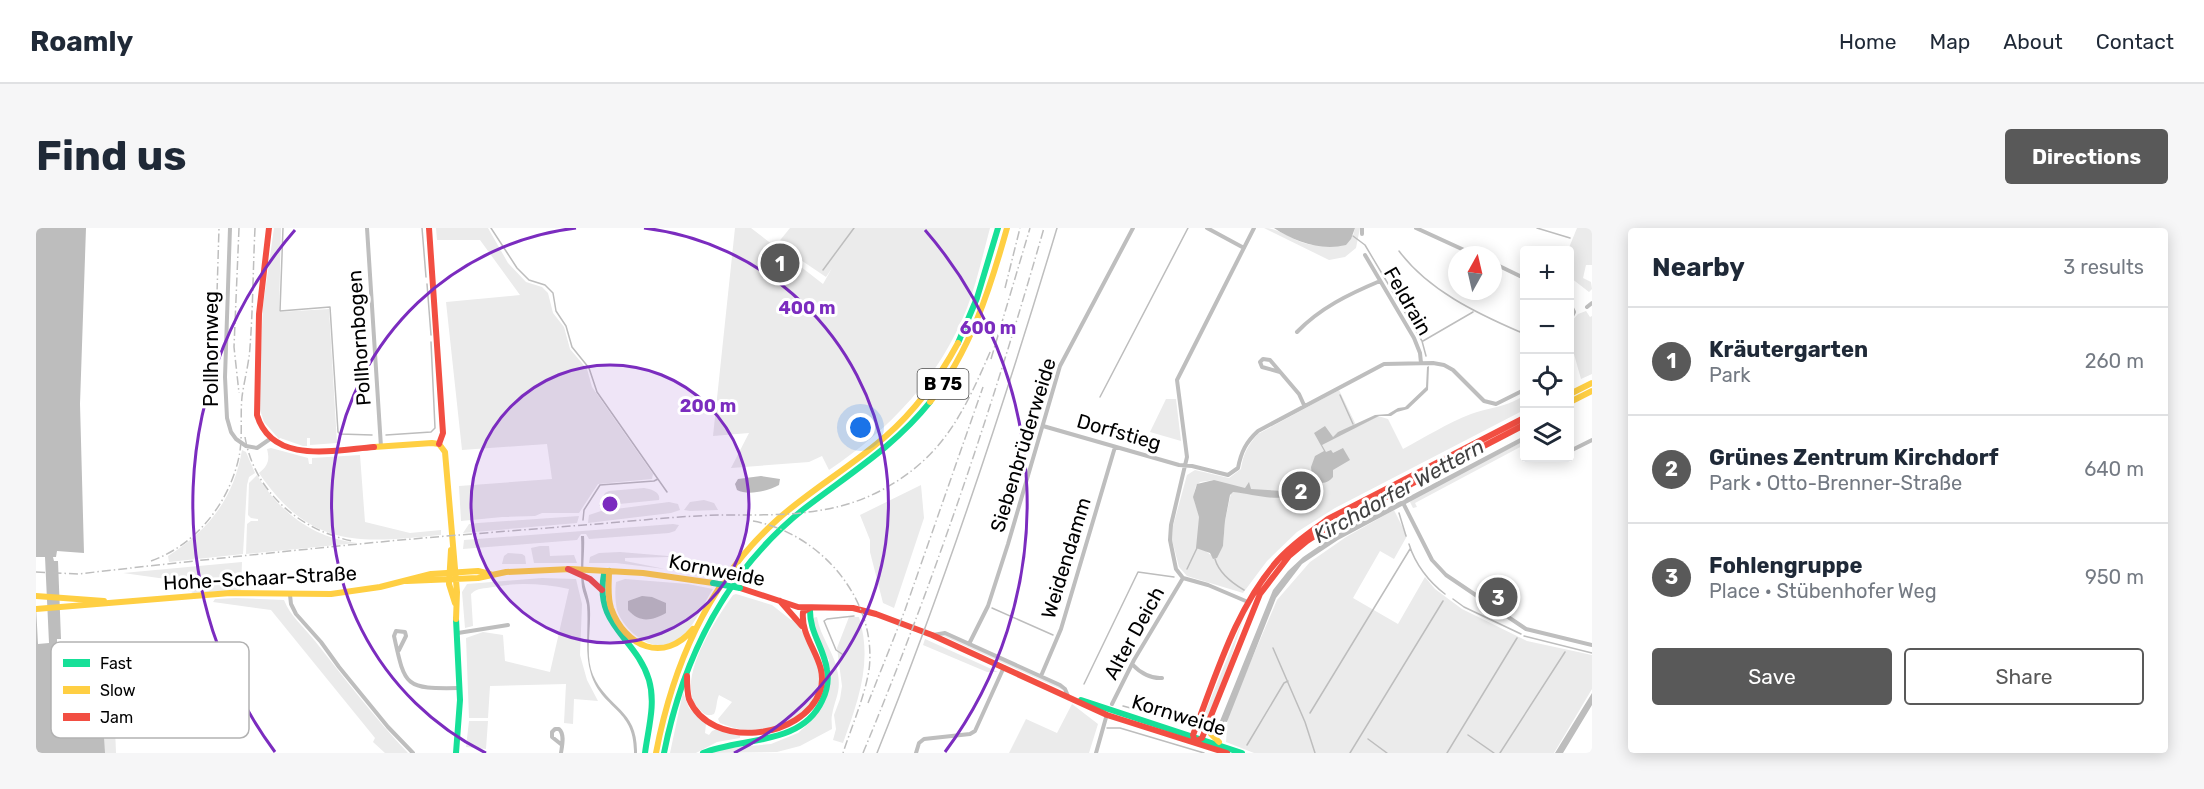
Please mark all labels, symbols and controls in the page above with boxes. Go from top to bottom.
text: Roamly [30,25,133,58]
text: Home [1839,29,1896,54]
text: Map [1929,29,1970,54]
text: About [2003,29,2063,54]
text: Contact [2096,29,2174,54]
button: Directions [2005,129,2168,184]
text: Find us [36,131,187,181]
pin: 1 [760,240,800,285]
north arrow [1448,246,1502,300]
map controls [1520,246,1574,462]
button: + [1520,246,1574,300]
text: Nearby [1652,252,1745,283]
text: 3 results [2063,255,2144,279]
street label: Feldrain [1379,263,1437,339]
street label: Pollhornbogen [342,269,376,407]
street label: Pollhornweg [199,291,223,407]
text: 400 m [778,297,836,319]
button: − [1520,300,1574,354]
text: 600 m [960,317,1016,339]
text: Kräutergarten [1709,336,1868,363]
text: 1 [1667,349,1676,373]
text: 260 m [2085,349,2144,373]
button: locate [1520,354,1574,408]
street label: Siebenbrüderweide [985,355,1061,535]
text: Park [1709,363,1751,387]
road number: B 75 [918,369,968,399]
text: 200 m [680,395,736,417]
button: layers [1520,408,1574,462]
street label: Dorfstieg [1074,409,1164,455]
your location [846,413,875,442]
water label: Kirchdorfer Wettern [1309,433,1488,548]
text: Grünes Zentrum Kirchdorf [1709,444,1999,471]
text: 2 [1665,457,1678,481]
text: 640 m [2084,457,2144,481]
pin: 2 [1282,468,1320,514]
text: Park · Otto-Brenner-Straße [1709,471,1962,495]
centre of rings [600,494,620,514]
street label: Weidendamm [1036,495,1096,621]
street label: Kornweide [667,549,767,591]
text: Fohlengruppe [1709,552,1863,579]
street label: Hohe-Schaar-Straße [162,561,358,595]
text: 3 [1665,565,1678,589]
text: 950 m [2085,565,2144,589]
pin: 3 [1478,574,1518,620]
text: Place · Stübenhofer Weg [1709,579,1937,603]
street label: Alter Deich [1099,582,1169,684]
legend [51,642,249,738]
button: Save [1652,648,1892,705]
button: Share [1904,648,2144,705]
text: Fast [100,654,132,673]
text: Slow [100,681,136,700]
street label: Kornweide [1129,689,1229,741]
text: Jam [100,708,133,727]

